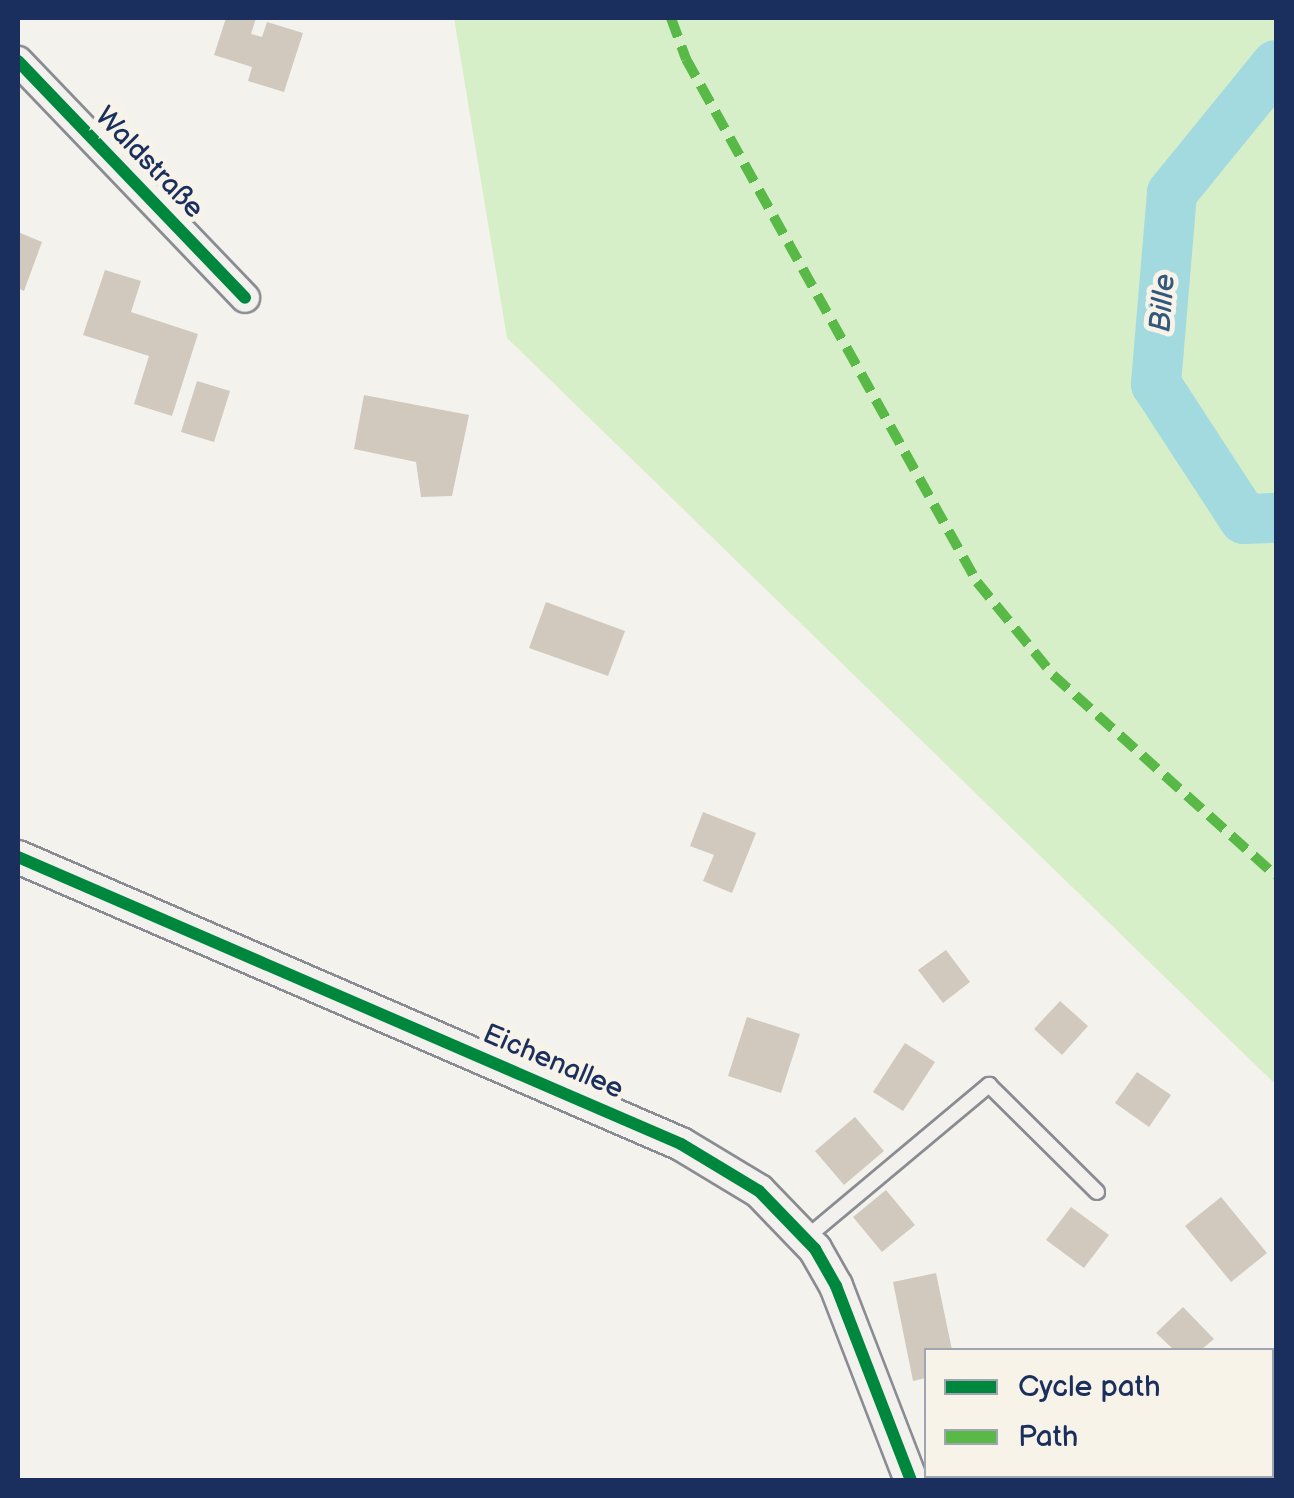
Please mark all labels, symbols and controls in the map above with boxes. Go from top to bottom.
street label: Waldstraße [88,100,210,226]
water label: Bille [1143,272,1183,334]
street label: Eichenallee [478,1017,628,1107]
legend [924,1348,1274,1478]
text: Cycle path [1018,1369,1161,1405]
text: Path [1018,1419,1078,1455]

